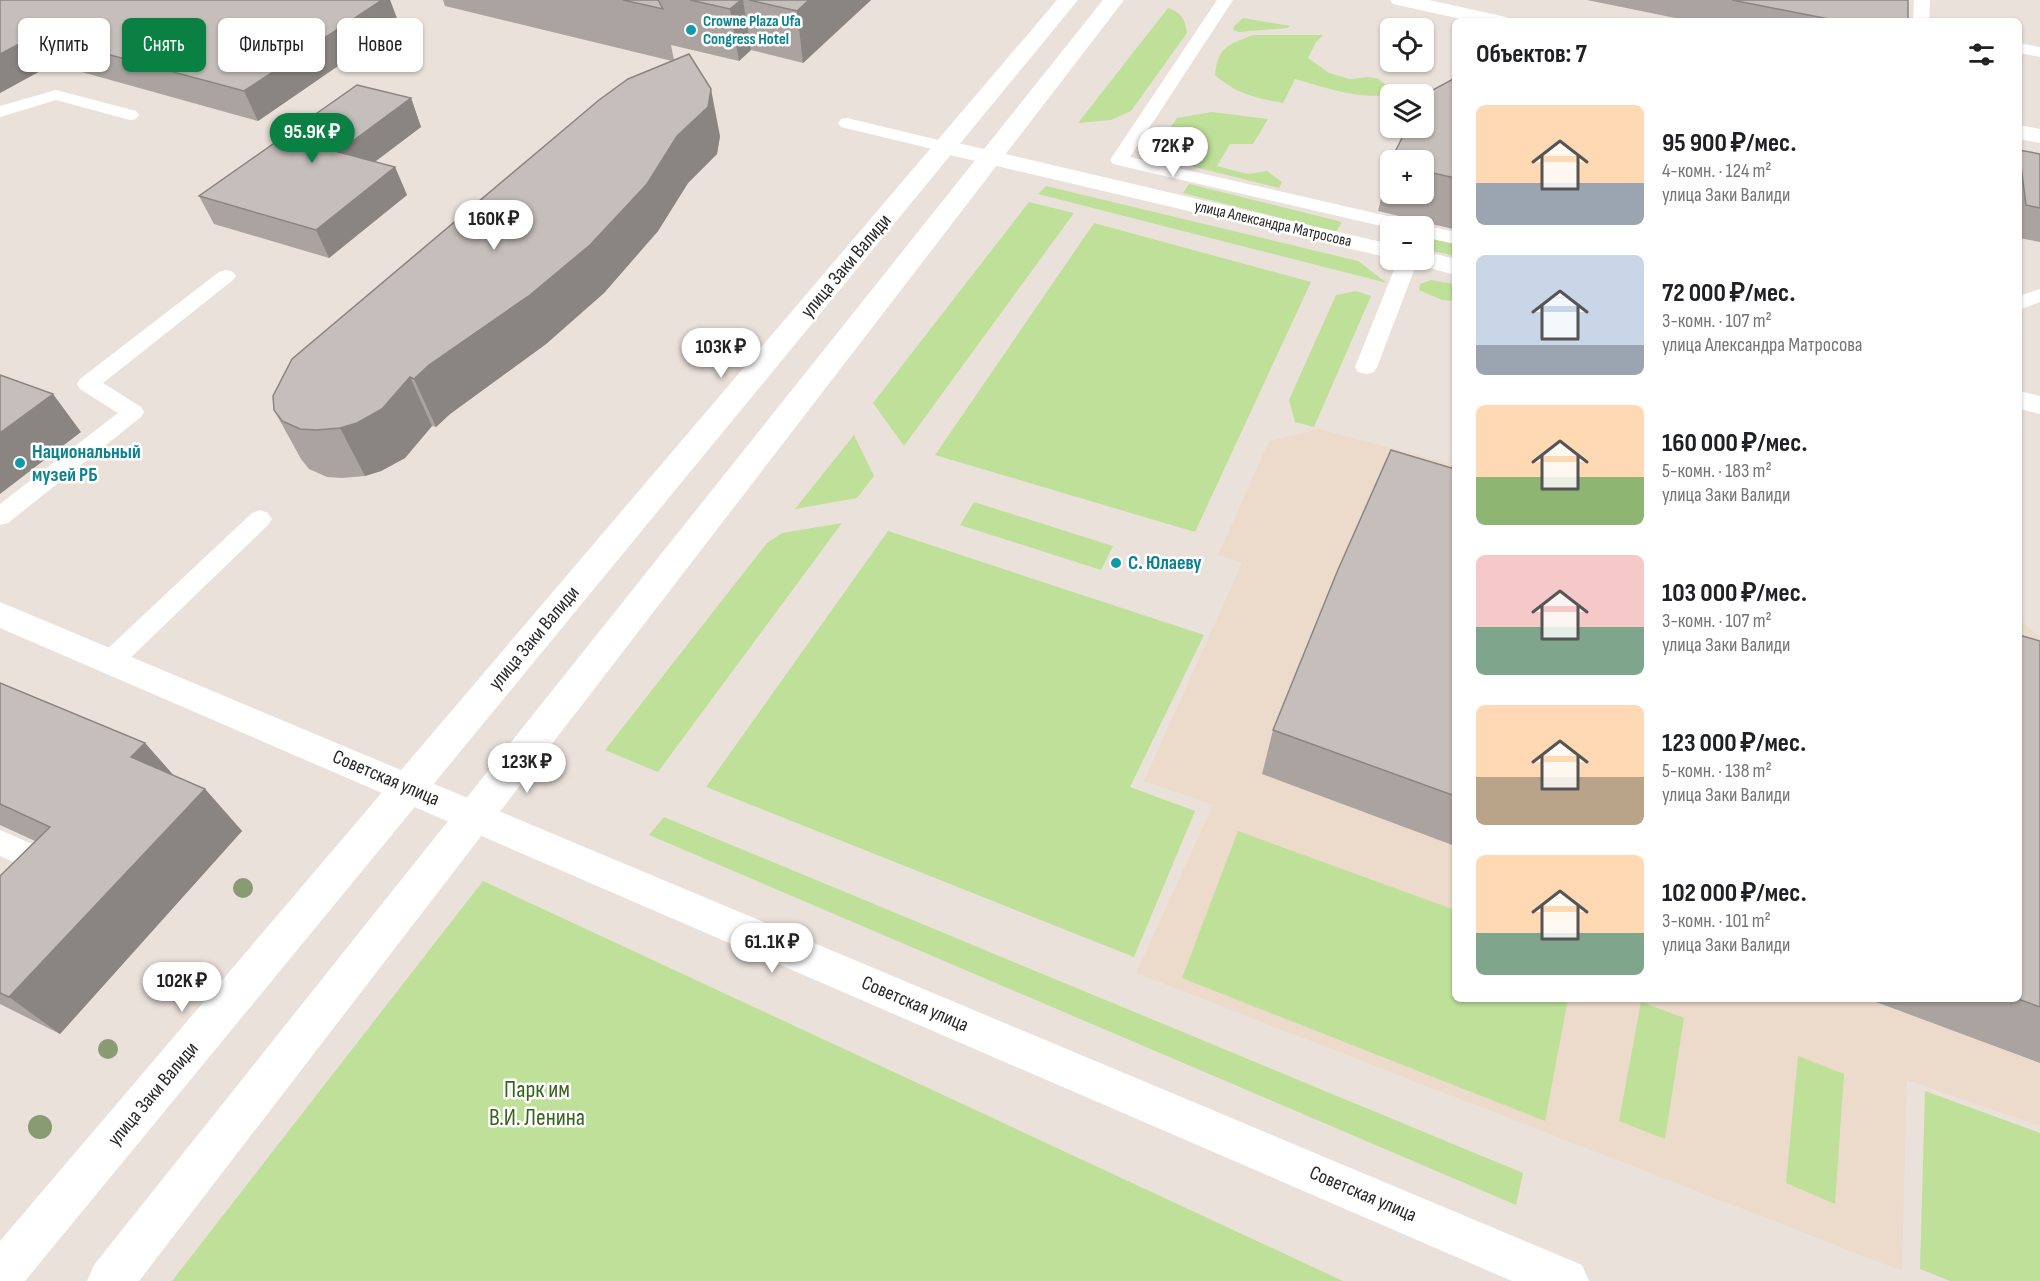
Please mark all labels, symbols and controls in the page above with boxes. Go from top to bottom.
place label: Crowne Plaza Ufa Congress Hotel [703,12,801,49]
chip: Купить [18,18,110,72]
chip: Снять [122,18,206,72]
chip: Фильтры [218,18,325,72]
chip: Новое [337,18,423,72]
map controls [1380,18,1434,270]
button: locate [1380,18,1434,72]
marker: Crowne Plaza Ufa Congress Hotel [684,23,698,37]
icon: filters [1965,38,1998,71]
text: Объектов: 7 [1476,39,1587,70]
button: layers [1380,84,1434,138]
pin: 95.9K ₽ [257,113,367,164]
text: 95.9K ₽ [284,120,340,144]
pin: 72K ₽ [1131,127,1215,178]
text: 95 900 ₽/мес. [1662,128,1796,159]
icon: home [1524,129,1596,201]
text: 72K ₽ [1152,134,1194,158]
button: + [1380,150,1434,204]
text: 4-комн. · 124 m² [1662,159,1772,183]
text: улица Заки Валиди [1662,183,1790,207]
street label: улица Александра Матросова [1193,197,1353,251]
pin: 160K ₽ [445,200,543,251]
text: 160K ₽ [468,207,520,231]
street label: улица Заки Валиди [796,209,896,323]
button: − [1380,216,1434,270]
text: 72 000 ₽/мес. [1662,278,1795,309]
icon: home [1524,279,1596,351]
text: 3-комн. · 107 m² [1662,309,1772,333]
pin: 103K ₽ [672,328,770,379]
text: улица Александра Матросова [1662,333,1862,357]
text: 103K ₽ [696,335,746,359]
text: 160 000 ₽/мес. [1662,428,1808,459]
icon: home [1524,429,1596,501]
place label: Национальный музей РБ [32,440,141,487]
marker: Национальный музей РБ [13,456,27,470]
text: 5-комн. · 183 m² [1662,459,1772,483]
text: улица Заки Валиди [1662,483,1790,507]
place label: С. Юлаеву [1128,551,1202,575]
marker: С. Юлаеву [1109,556,1123,570]
text: 103 000 ₽/мес. [1662,578,1807,609]
icon: home [1524,579,1596,651]
street label: улица Заки Валиди [484,581,584,695]
text: 3-комн. · 107 m² [1662,609,1772,633]
text: улица Заки Валиди [1662,633,1790,657]
text: 123 000 ₽/мес. [1662,728,1806,759]
icon: home [1524,729,1596,801]
pin: 123K ₽ [478,743,576,794]
street label: Советская улица [329,745,443,811]
text: 123K ₽ [502,750,552,774]
text: 5-комн. · 138 m² [1662,759,1772,783]
text: улица Заки Валиди [1662,783,1790,807]
text: 102 000 ₽/мес. [1662,878,1807,909]
icon: home [1524,879,1596,951]
text: 3-комн. · 101 m² [1662,909,1771,933]
pin: 61.1K ₽ [717,923,827,974]
text: 61.1K ₽ [744,930,800,954]
text: улица Заки Валиди [1662,933,1790,957]
pin: 102K ₽ [133,962,231,1013]
text: 102K ₽ [157,969,207,993]
street label: Советская улица [858,971,972,1037]
street label: улица Заки Валиди [103,1037,203,1151]
park label: Парк им В.И. Ленина [489,1075,585,1132]
street label: Советская улица [1306,1161,1420,1227]

